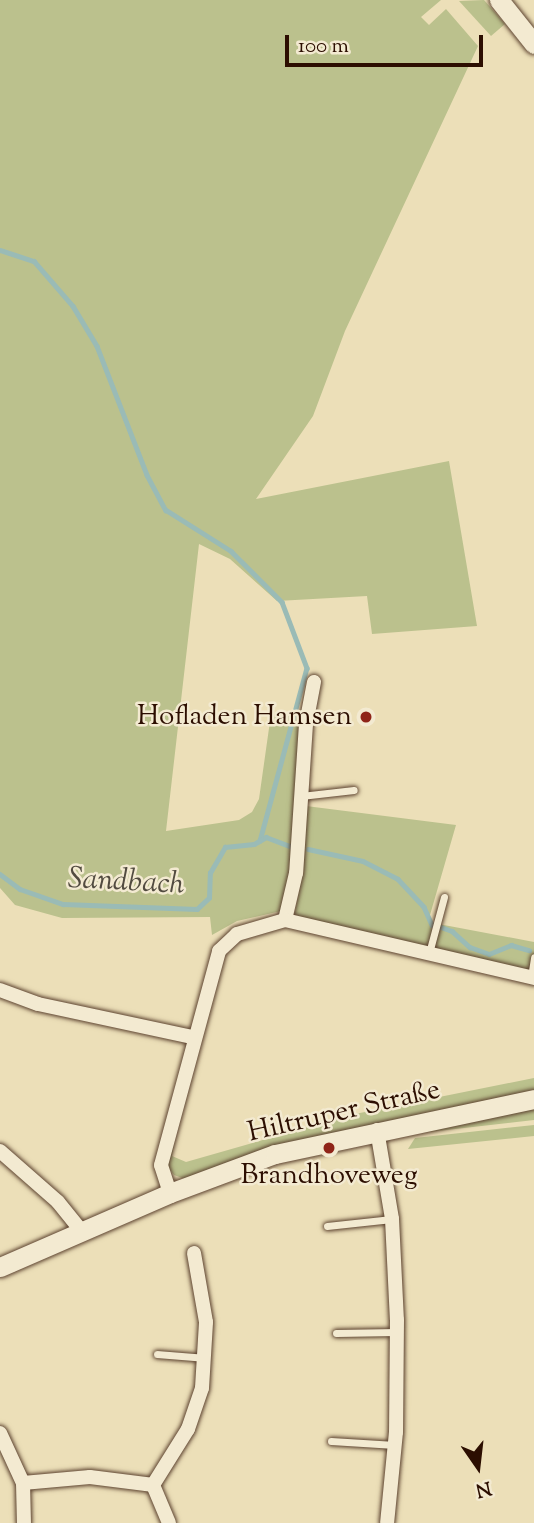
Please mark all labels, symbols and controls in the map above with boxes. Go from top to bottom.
scale bar [289,21,487,65]
text: 100 m [298,32,349,62]
place label: Hofladen Hamsen [137,700,352,734]
marker: Hofladen Hamsen [358,709,374,725]
water label: Sandbach [67,862,185,904]
street label: Hiltruper Straße [245,1074,443,1150]
marker: Brandhoveweg [321,1140,337,1156]
place label: Brandhoveweg [240,1159,418,1193]
north arrow [443,1432,513,1502]
text: N [473,1473,494,1503]

